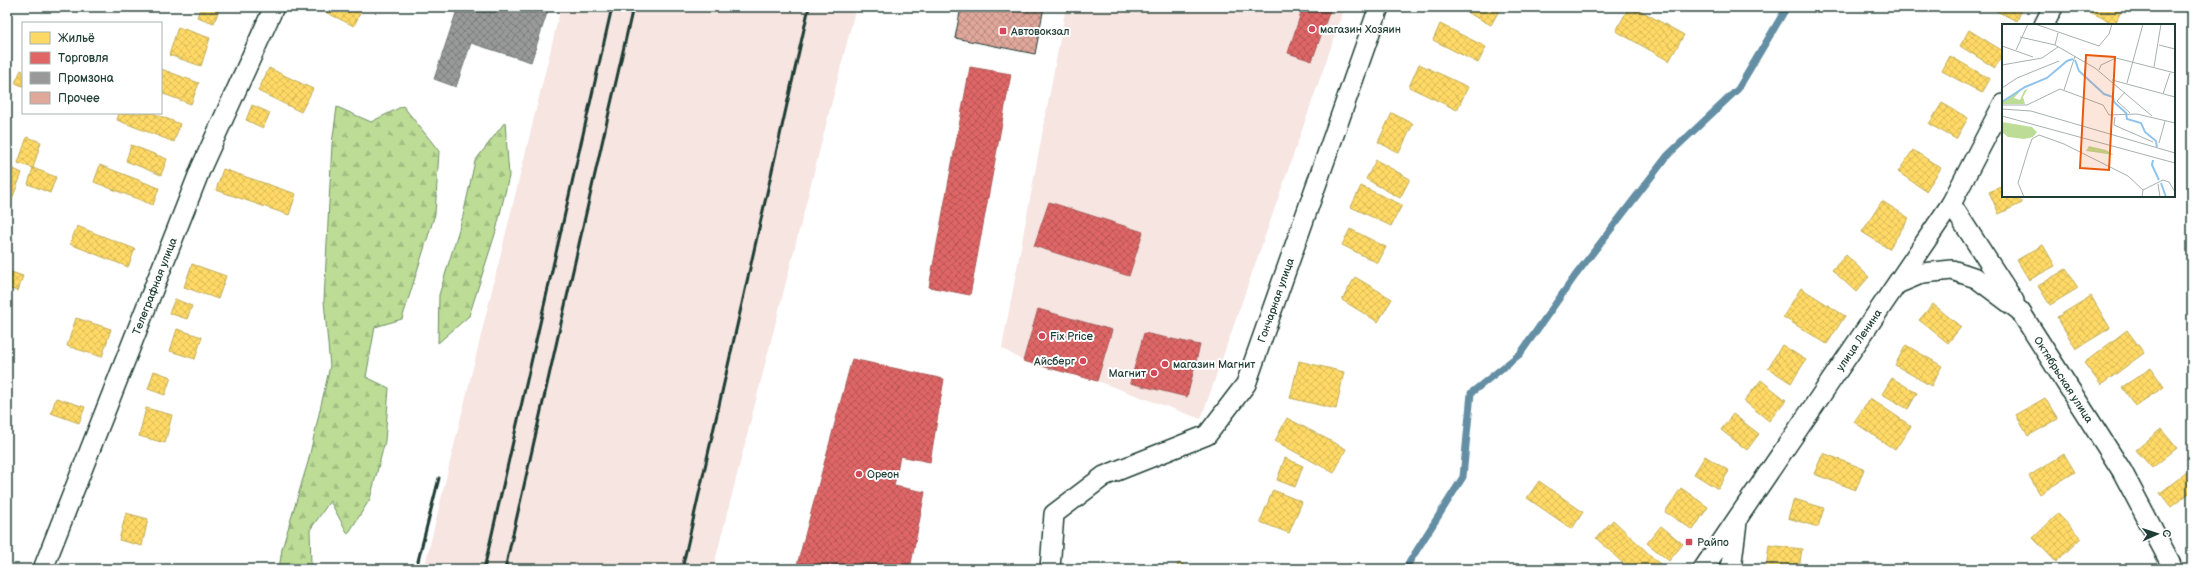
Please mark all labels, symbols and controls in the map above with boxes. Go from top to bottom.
legend [22,22,162,114]
place label: магазин Хозяин [1320,23,1401,36]
marker: магазин Хозяин [1307,24,1317,34]
inset map [2002,24,2175,197]
place label: Автовокзал [1010,25,1069,38]
marker: Автовокзал [998,26,1008,36]
text: Жильё [58,31,95,46]
text: Торговля [58,51,109,66]
text: Промзона [58,71,114,86]
text: Прочее [58,91,100,106]
street label: Телеграфная улица [130,235,180,337]
street label: Гончарная улица [1255,256,1297,344]
street label: улица Ленина [1834,306,1885,373]
place label: Fix Price [1050,330,1094,343]
marker: Fix Price [1037,331,1047,341]
street label: Октябрьская улица [2031,334,2096,426]
place label: Айсберг [1033,355,1076,368]
marker: Айсберг [1078,356,1088,366]
place label: магазин Магнит [1173,358,1255,371]
marker: магазин Магнит [1160,359,1170,369]
place label: Магнит [1109,367,1146,380]
marker: Магнит [1149,368,1159,378]
place label: Ореон [867,468,899,481]
marker: Ореон [854,469,864,479]
north arrow [2137,514,2177,554]
text: С [2160,529,2173,538]
place label: Райпо [1697,536,1729,549]
marker: Райпо [1684,537,1694,547]

